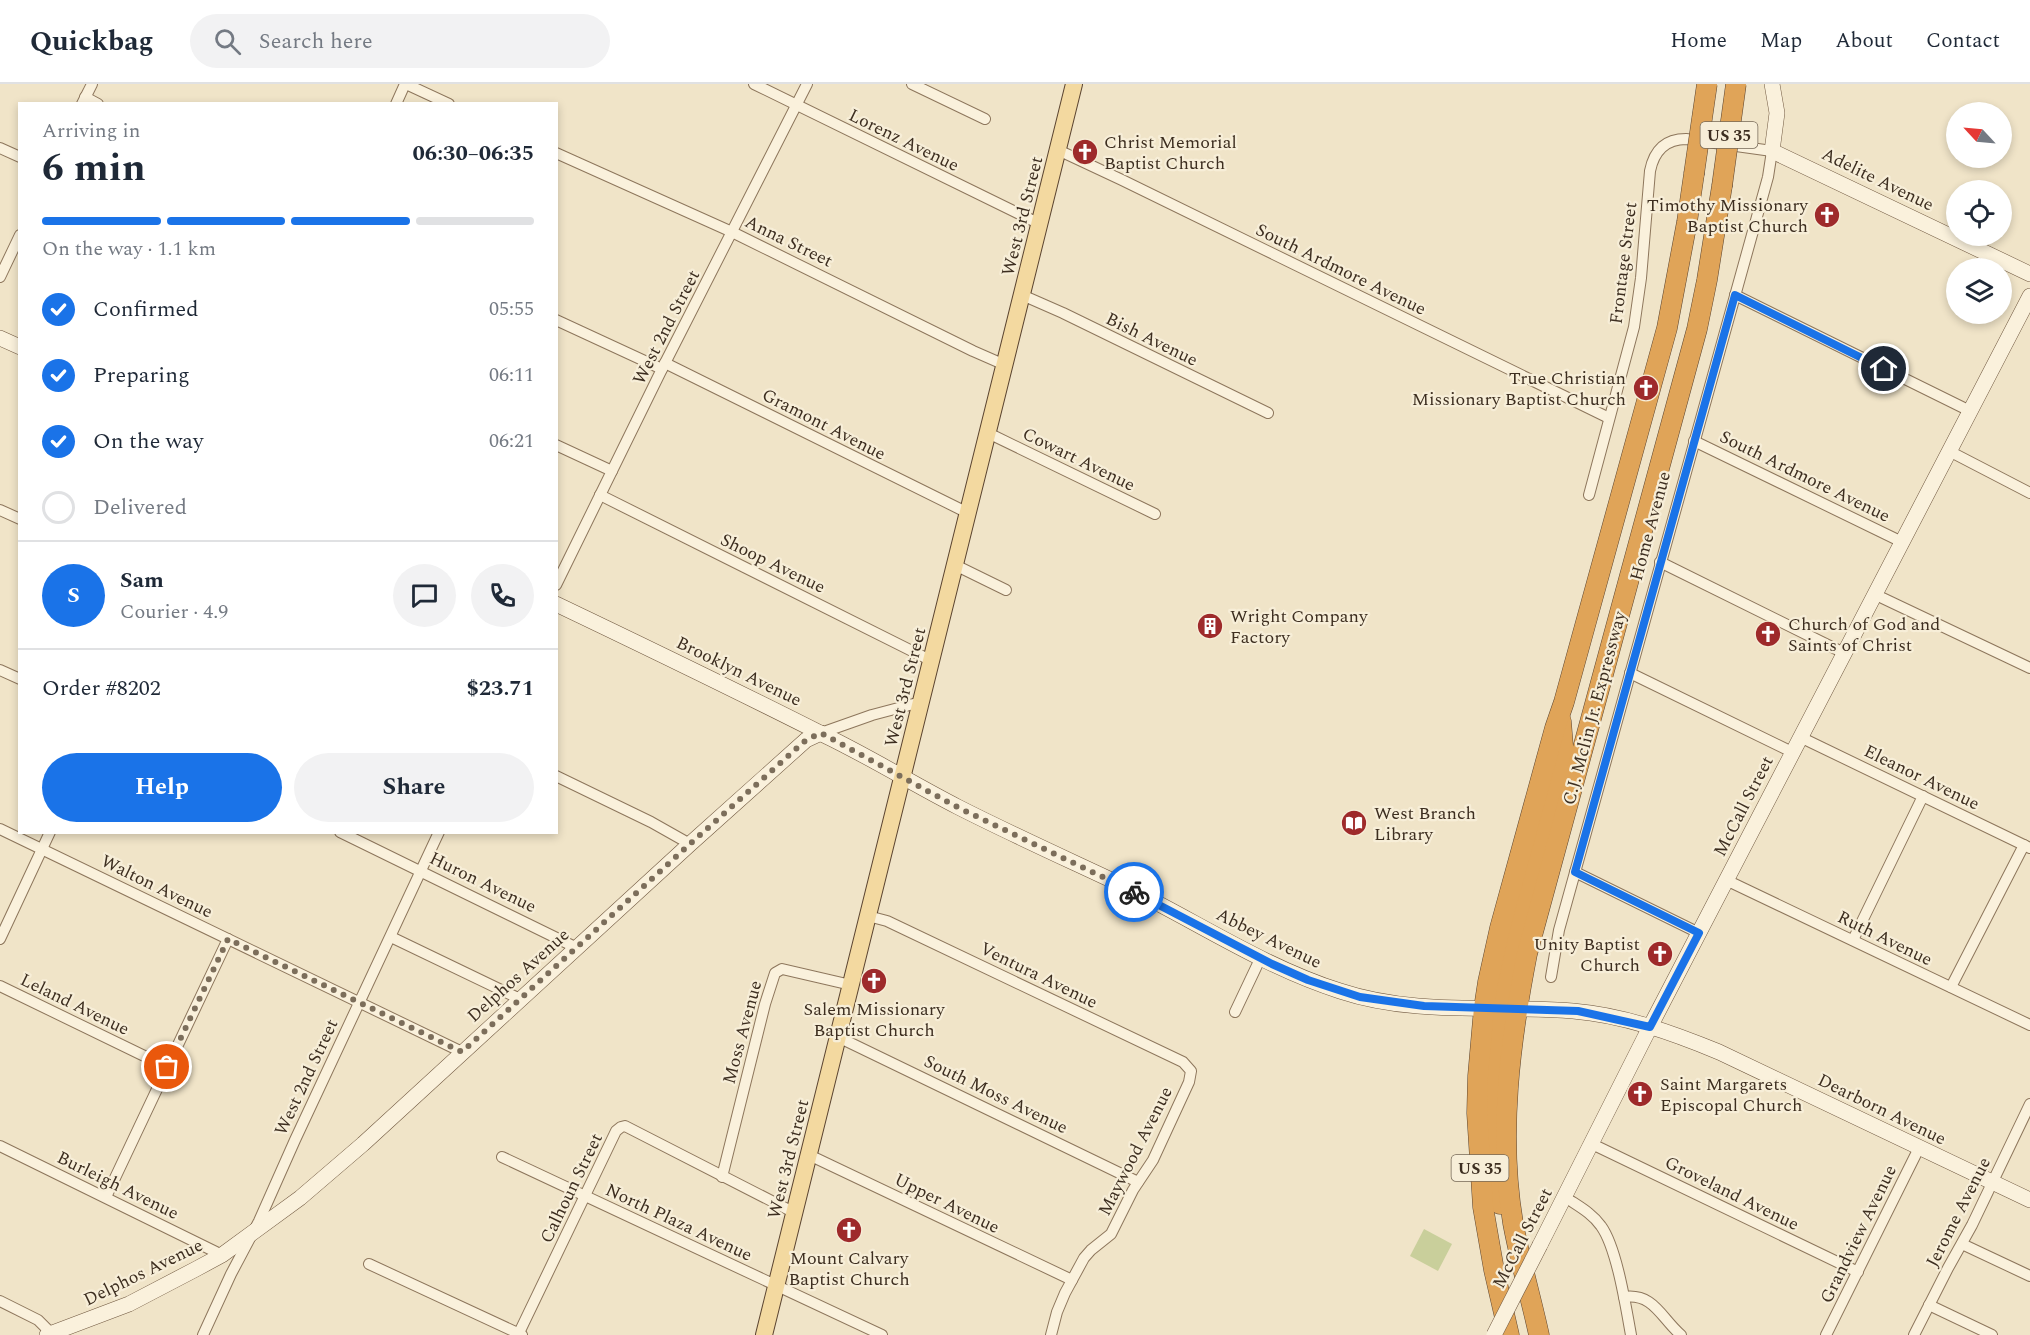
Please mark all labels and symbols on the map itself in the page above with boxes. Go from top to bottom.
street label: Lorenz Avenue [844,102,964,179]
north arrow [1946,102,2012,168]
road number: US 35 [1700,122,1758,148]
place label: Christ Memorial Baptist Church [1104,129,1237,177]
church icon: Christ Memorial Baptist Church [1070,137,1100,167]
street label: Adelite Avenue [1817,141,1938,218]
street label: West 3rd Street [995,153,1050,279]
place label: Timothy Missionary Baptist Church [1647,192,1809,240]
street label: Frontage Street [1603,200,1644,326]
church icon: Timothy Missionary Baptist Church [1812,200,1842,230]
street label: Anna Street [740,209,837,274]
street label: South Ardmore Avenue [1251,216,1431,323]
street label: West 2nd Street [626,265,707,389]
street label: Bish Avenue [1101,305,1202,373]
pin [1858,343,1909,394]
place label: True Christian Missionary Baptist Church [1412,365,1626,413]
church icon: True Christian Missionary Baptist Church [1631,373,1661,403]
street label: Gramont Avenue [757,382,890,467]
street label: Cowart Avenue [1018,420,1140,498]
street label: South Ardmore Avenue [1715,423,1895,530]
street label: Home Avenue [1623,468,1678,584]
street label: Shoop Avenue [716,526,830,601]
place label: Wright Company Factory [1230,603,1369,651]
street label: C.J. Mclin Jr. Expressway [1556,607,1634,808]
building icon: Wright Company Factory [1195,611,1225,641]
place label: Church of God and Saints of Christ [1788,611,1940,659]
church icon: Church of God and Saints of Christ [1753,619,1783,649]
street label: West 3rd Street [878,624,933,750]
street label: Brooklyn Avenue [671,629,806,714]
street label: Eleanor Avenue [1859,738,1984,817]
street label: McCall Street [1706,751,1780,861]
place label: West Branch Library [1374,800,1476,848]
library icon: West Branch Library [1339,808,1369,838]
street label: Huron Avenue [425,845,541,920]
street label: Walton Avenue [96,848,217,925]
courier [1104,862,1164,922]
street label: Abbey Avenue [1211,901,1326,976]
street label: Ruth Avenue [1833,904,1937,973]
street label: Delphos Avenue [461,922,576,1029]
place label: Unity Baptist Church [1533,931,1640,979]
street label: Ventura Avenue [975,935,1102,1016]
church icon: Unity Baptist Church [1645,939,1675,969]
street label: Leland Avenue [16,966,134,1043]
church icon: Salem Missionary Baptist Church [859,966,889,996]
street label: Moss Avenue [716,977,769,1087]
place label: Salem Missionary Baptist Church [803,996,946,1044]
street label: West 2nd Street [268,1015,345,1140]
pin [141,1041,192,1092]
street label: South Moss Avenue [919,1048,1072,1141]
street label: Dearborn Avenue [1813,1067,1951,1152]
place label: Saint Margarets Episcopal Church [1660,1071,1802,1119]
church icon: Saint Margarets Episcopal Church [1625,1079,1655,1109]
street label: Maywood Avenue [1091,1082,1180,1221]
street label: West 3rd Street [761,1096,816,1222]
street label: Calhoun Street [533,1129,610,1248]
street label: Burleigh Avenue [52,1144,183,1227]
street label: Groveland Avenue [1660,1149,1804,1238]
street label: Jerome Avenue [1919,1152,1998,1272]
road number: US 35 [1452,1155,1508,1181]
street label: Grandview Avenue [1813,1160,1904,1308]
street label: Upper Avenue [889,1166,1004,1241]
street label: North Plaza Avenue [601,1177,757,1268]
street label: McCall Street [1485,1183,1559,1293]
church icon: Mount Calvary Baptist Church [834,1215,864,1245]
street label: Delphos Avenue [79,1232,208,1313]
place label: Mount Calvary Baptist Church [788,1245,910,1293]

